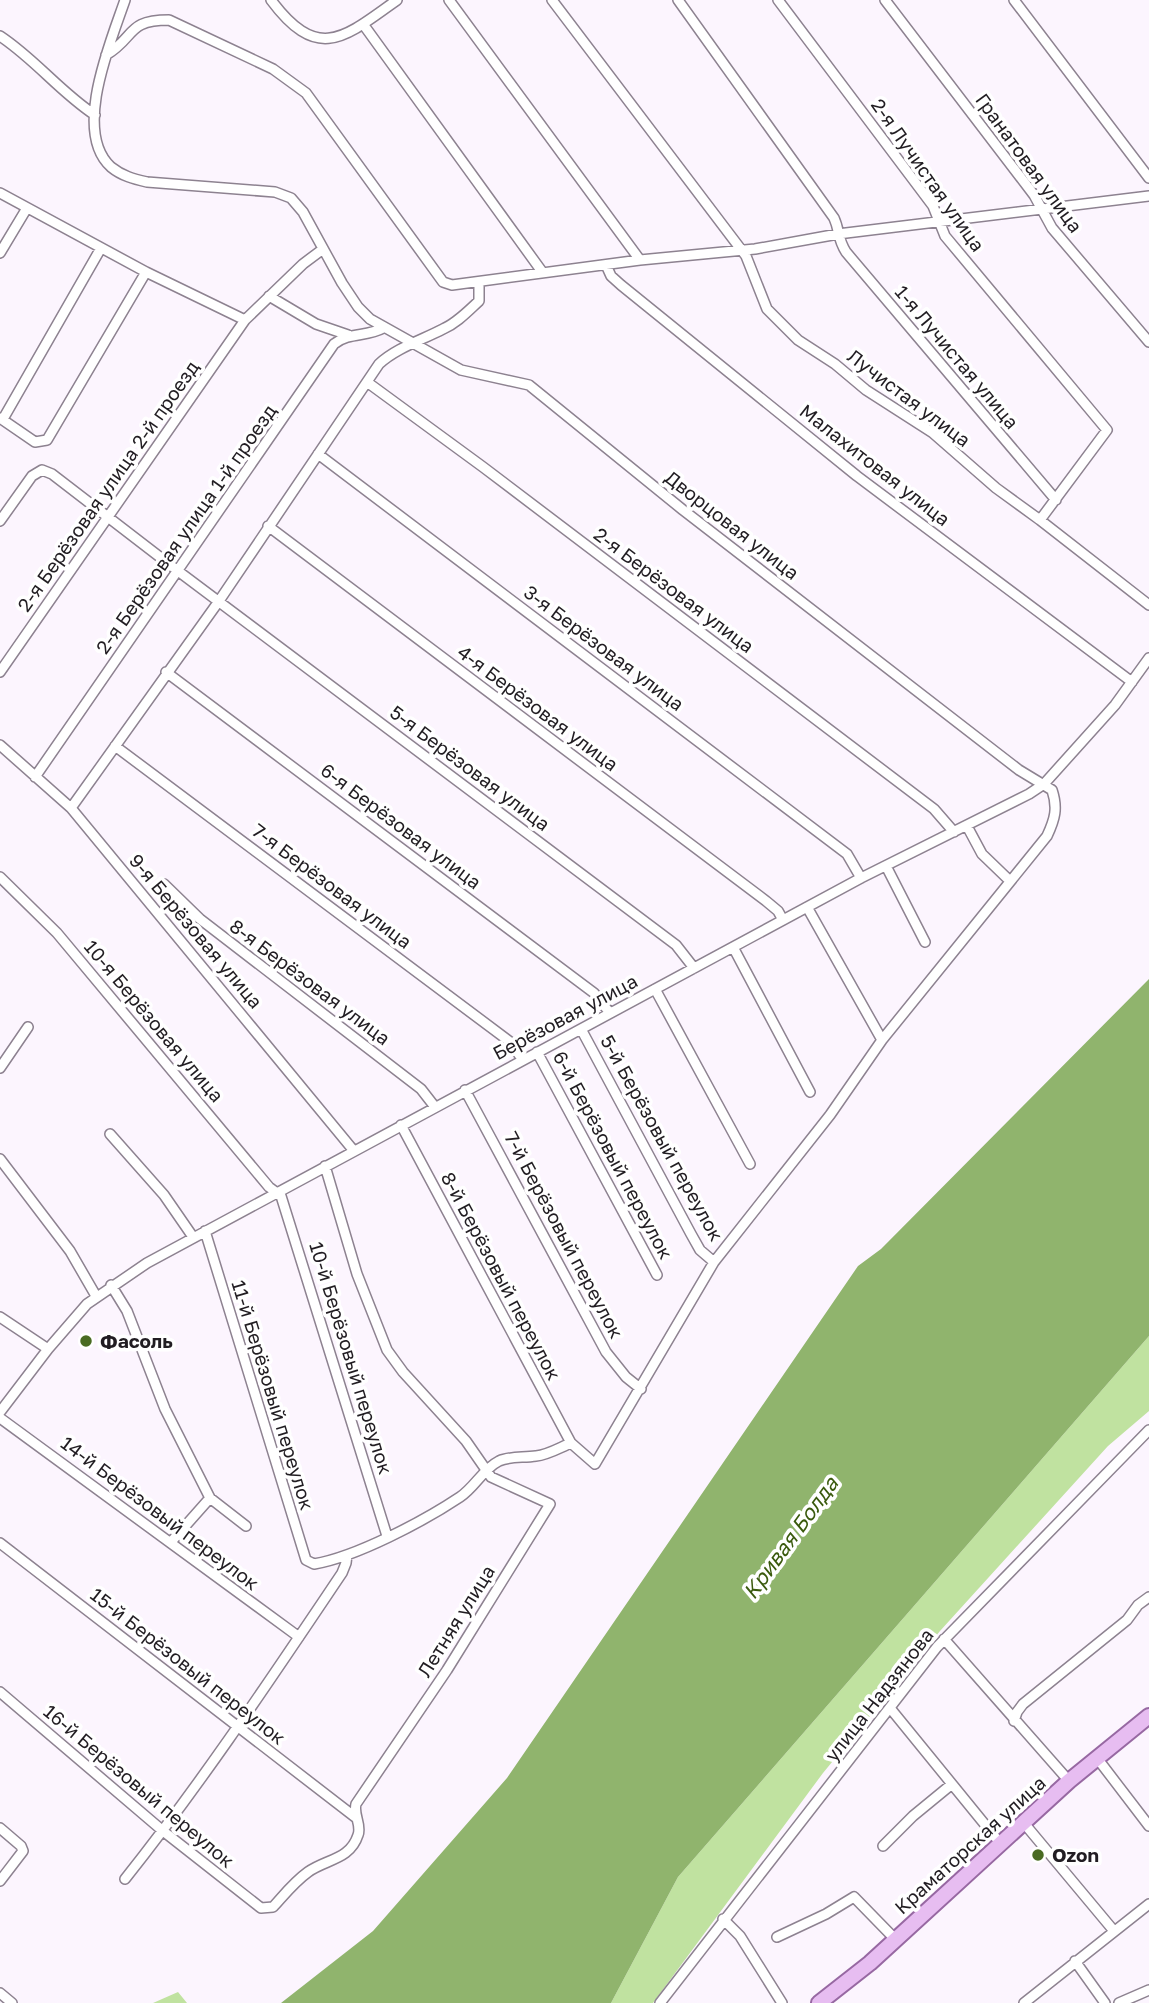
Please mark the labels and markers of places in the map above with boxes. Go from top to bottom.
place label: Фасоль [100,1329,173,1352]
marker: Фасоль [78,1333,94,1349]
place label: Ozon [1052,1843,1099,1866]
marker: Ozon [1030,1847,1046,1863]

